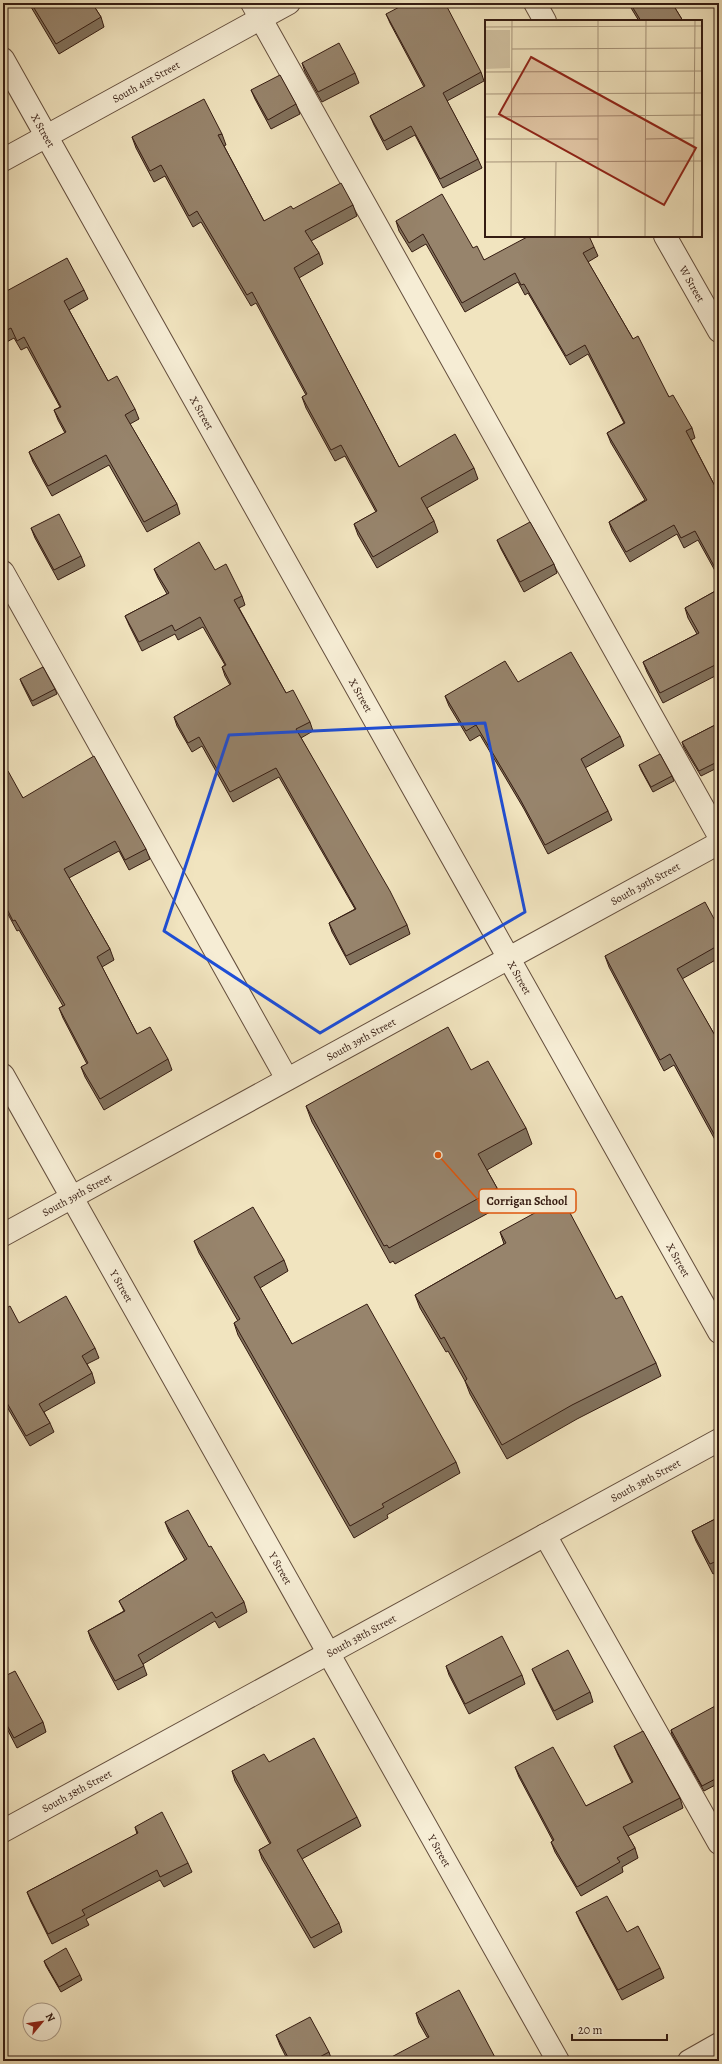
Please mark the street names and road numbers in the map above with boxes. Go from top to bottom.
street label: South 41st Street [110,57,183,107]
street label: X Street [27,111,58,151]
street label: W Street [675,262,708,305]
street label: X Street [186,394,217,433]
street label: X Street [345,676,376,715]
street label: South 39th Street [608,859,683,909]
street label: X Street [504,958,535,998]
street label: South 39th Street [324,1014,399,1065]
street label: South 39th Street [39,1170,115,1220]
street label: X Street [663,1241,694,1280]
street label: Y Street [106,1266,137,1305]
street label: South 38th Street [608,1455,684,1506]
street label: Y Street [265,1549,296,1588]
street label: South 38th Street [324,1611,399,1661]
street label: South 38th Street [39,1766,115,1816]
street label: Y Street [423,1831,454,1870]

